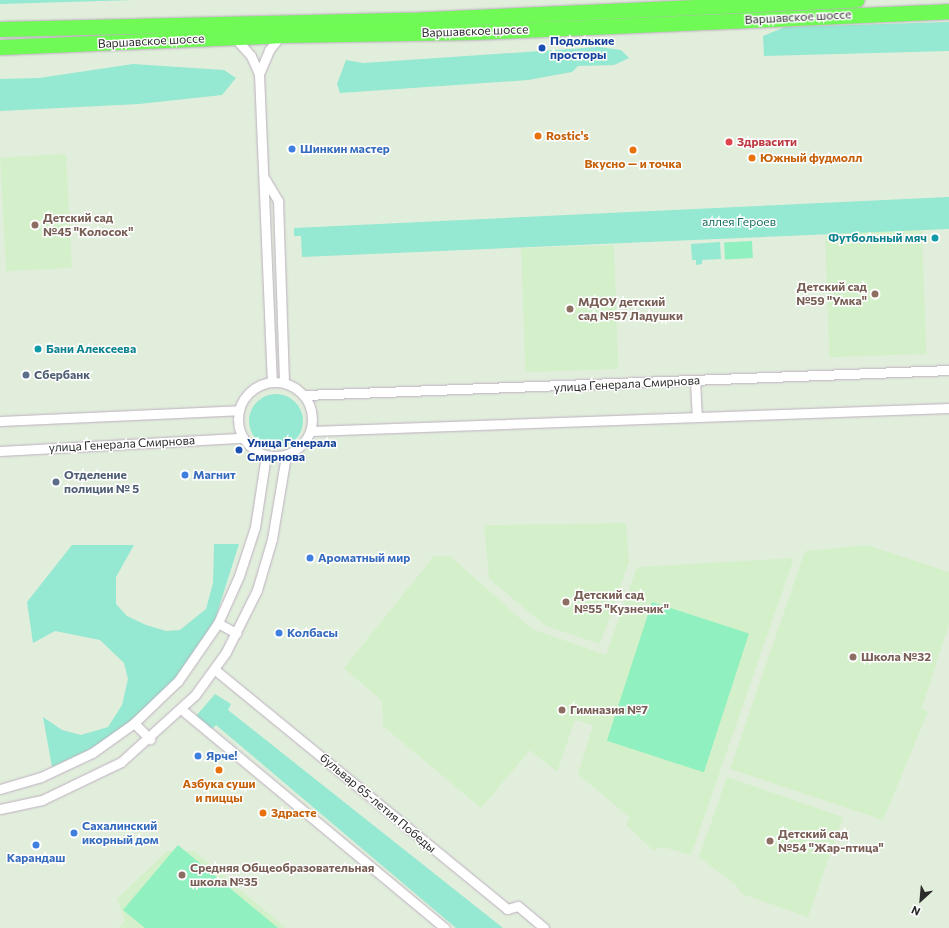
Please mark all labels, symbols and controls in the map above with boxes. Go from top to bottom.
street label: Варшавское шоссе [744,7,852,27]
street label: Варшавское шоссе [421,22,529,40]
street label: Варшавское шоссе [97,31,205,51]
place label: Подолькие просторы [550,34,614,62]
marker: Подолькие просторы [537,43,547,53]
place label: Rostic's [546,129,589,143]
marker: Rostic's [533,131,543,141]
place label: Здрвасити [737,135,797,149]
marker: Здрвасити [724,137,734,147]
place label: Шинкин мастер [300,142,390,156]
marker: Шинкин мастер [287,144,297,154]
marker: Вкусно — и точка [628,145,638,155]
place label: Южный фудмолл [760,151,862,165]
marker: Южный фудмолл [747,153,757,163]
place label: Вкусно — и точка [584,157,682,171]
place label: Детский сад №45 "Колосок" [43,211,133,239]
park label: аллея Героев [702,215,776,229]
marker: Детский сад №45 "Колосок" [30,220,40,230]
place label: Футбольный мяч [828,231,927,245]
marker: Футбольный мяч [930,233,940,243]
place label: Детский сад №59 "Умка" [796,280,867,308]
marker: Детский сад №59 "Умка" [870,289,880,299]
place label: МДОУ детский сад №57 Ладушки [578,295,683,323]
marker: МДОУ детский сад №57 Ладушки [565,304,575,314]
place label: Бани Алексеева [46,342,136,356]
marker: Бани Алексеева [33,344,43,354]
place label: Сбербанк [34,368,90,382]
marker: Сбербанк [21,370,31,380]
street label: улица Генерала Смирнова [554,373,700,395]
street label: улица Генерала Смирнова [49,433,195,455]
place label: Улица Генерала Смирнова [247,436,336,464]
marker: Улица Генерала Смирнова [234,445,244,455]
place label: Отделение полиции № 5 [64,468,139,496]
place label: Магнит [193,468,236,482]
marker: Магнит [180,470,190,480]
marker: Отделение полиции № 5 [51,477,61,487]
place label: Ароматный мир [318,551,410,565]
marker: Ароматный мир [305,553,315,563]
place label: Детский сад №55 "Кузнечик" [574,588,669,616]
marker: Детский сад №55 "Кузнечик" [561,597,571,607]
place label: Колбасы [287,626,338,640]
marker: Колбасы [274,628,284,638]
place label: Школа №32 [861,650,931,664]
marker: Школа №32 [848,652,858,662]
place label: Гимназия №7 [570,703,648,717]
marker: Гимназия №7 [557,705,567,715]
place label: Ярче! [206,749,237,763]
street label: бульвар 65-летия Победы [317,750,439,856]
marker: Ярче! [193,751,203,761]
marker: Азбука суши и пиццы [214,765,224,775]
place label: Азбука суши и пиццы [183,777,255,805]
place label: Здрасте [271,806,317,820]
marker: Здрасте [258,808,268,818]
place label: Сахалинский икорный дом [82,819,159,847]
place label: Детский сад №54 "Жар-птица" [778,827,884,855]
marker: Сахалинский икорный дом [69,828,79,838]
marker: Детский сад №54 "Жар-птица" [765,836,775,846]
marker: Карандаш [31,840,41,850]
place label: Карандаш [7,851,65,865]
place label: Средняя Общеобразовательная школа №35 [190,861,374,889]
marker: Средняя Общеобразовательная школа №35 [177,870,187,880]
north arrow [901,880,941,920]
text: N [909,904,922,919]

